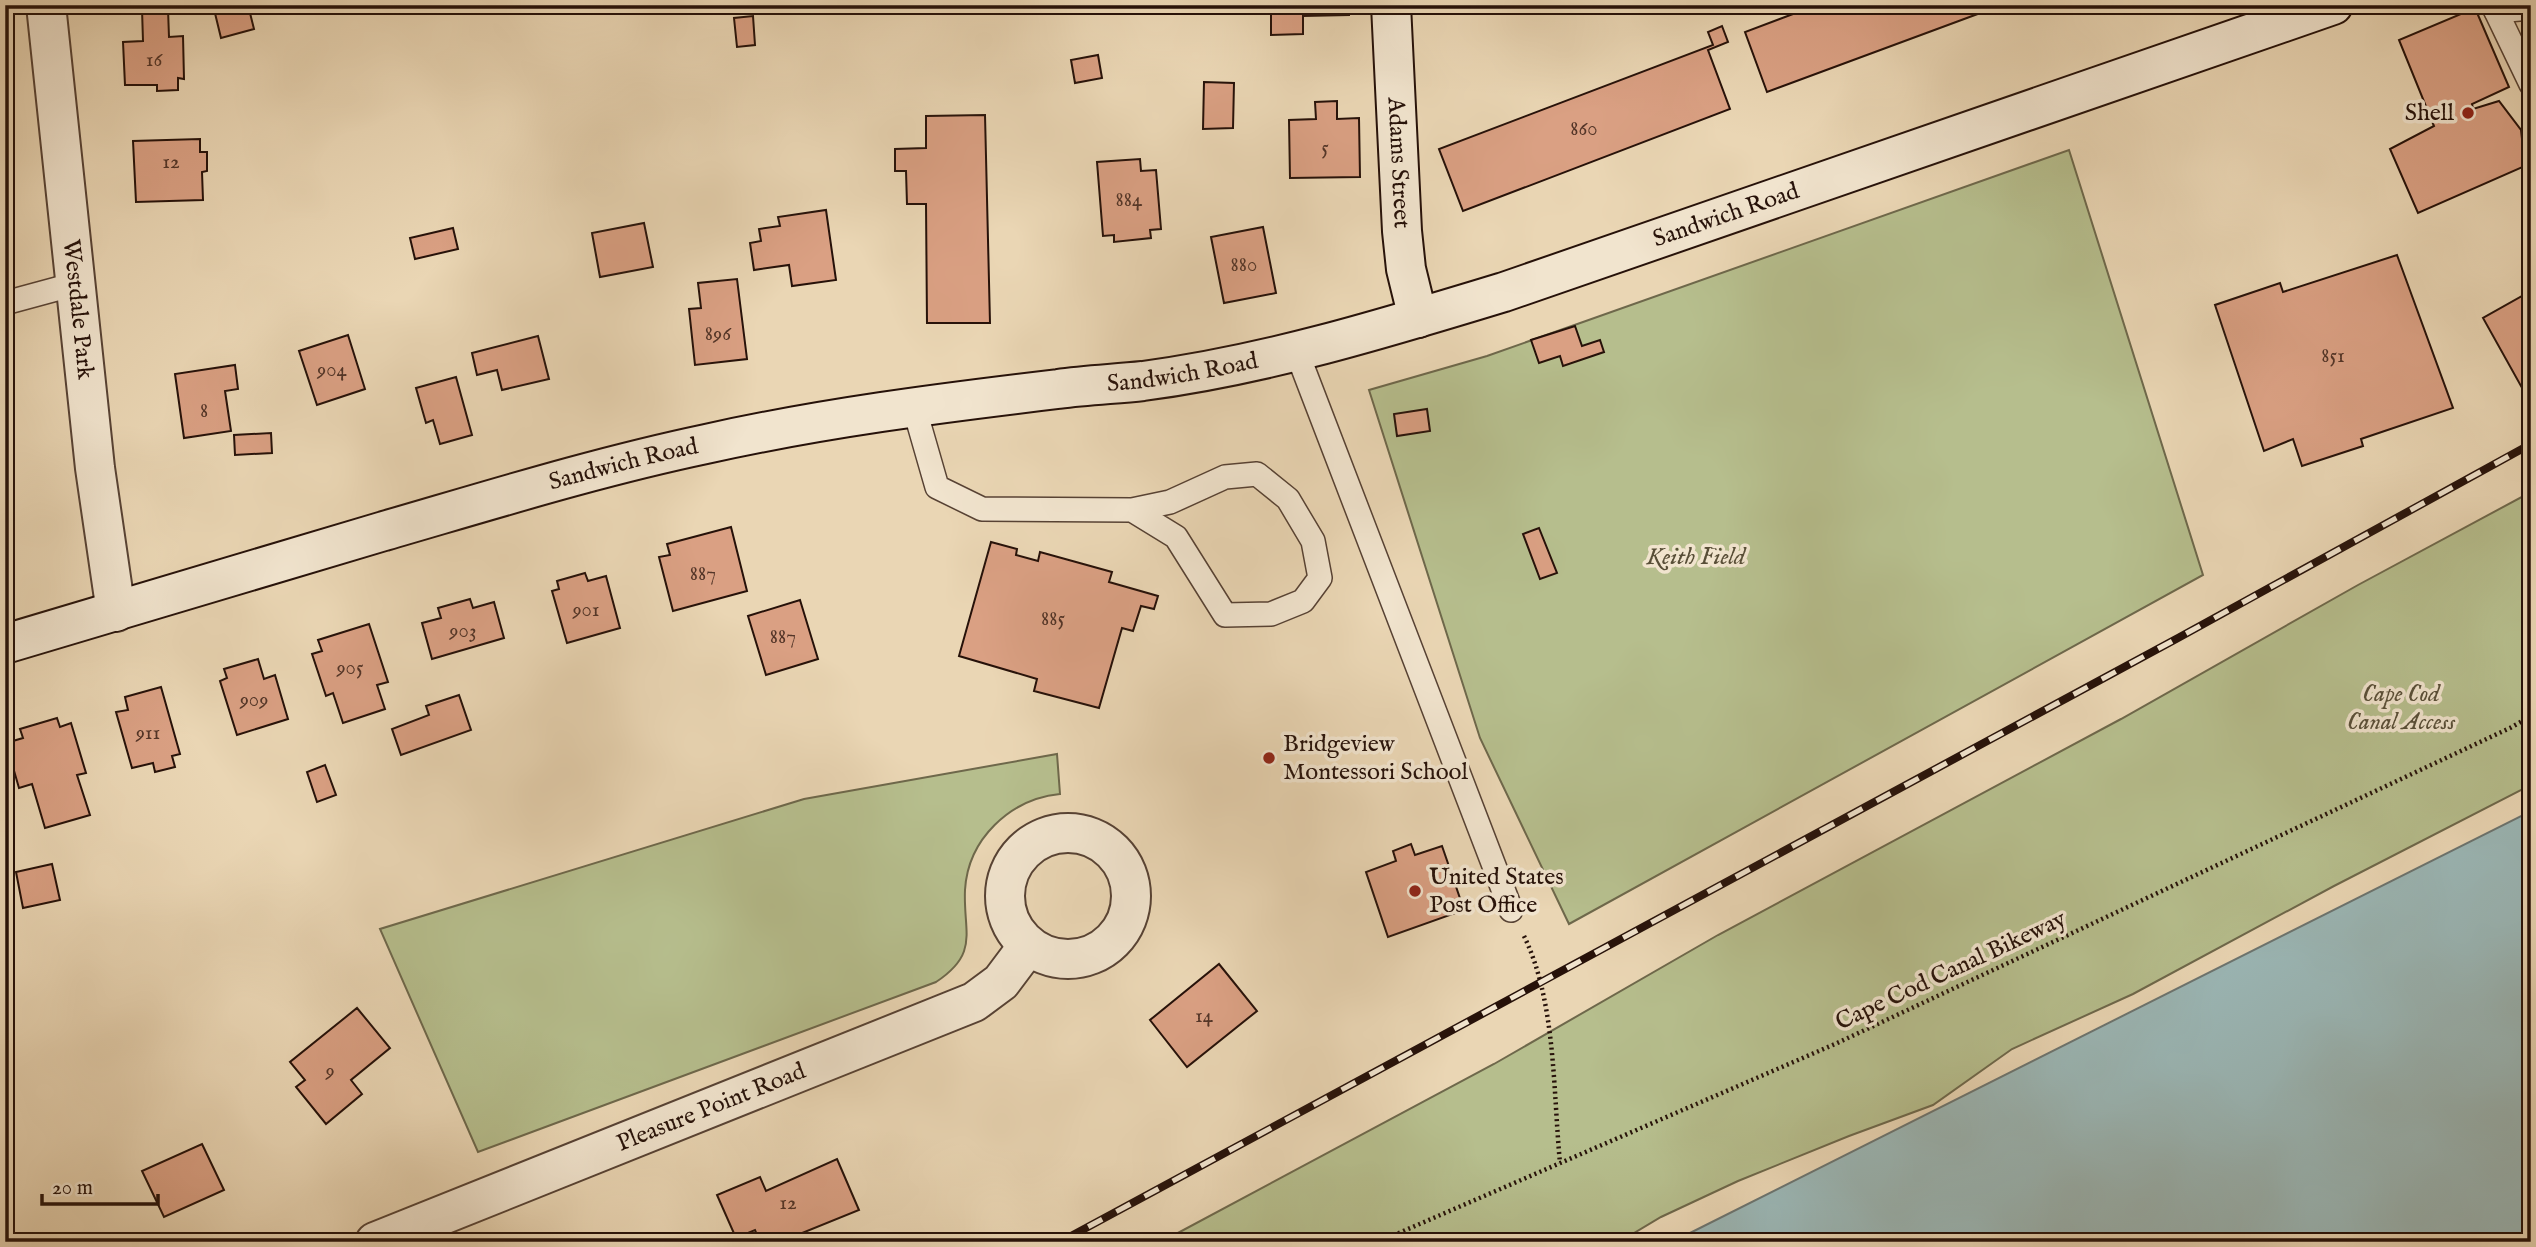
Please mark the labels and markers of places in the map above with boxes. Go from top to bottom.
place label: Shell [2405,98,2454,129]
marker: Shell [2460,105,2476,121]
place label: Bridgeview Montessori School [1283,729,1468,788]
marker: Bridgeview Montessori School [1261,750,1277,766]
place label: United States Post Office [1429,862,1564,921]
marker: United States Post Office [1407,883,1423,899]

